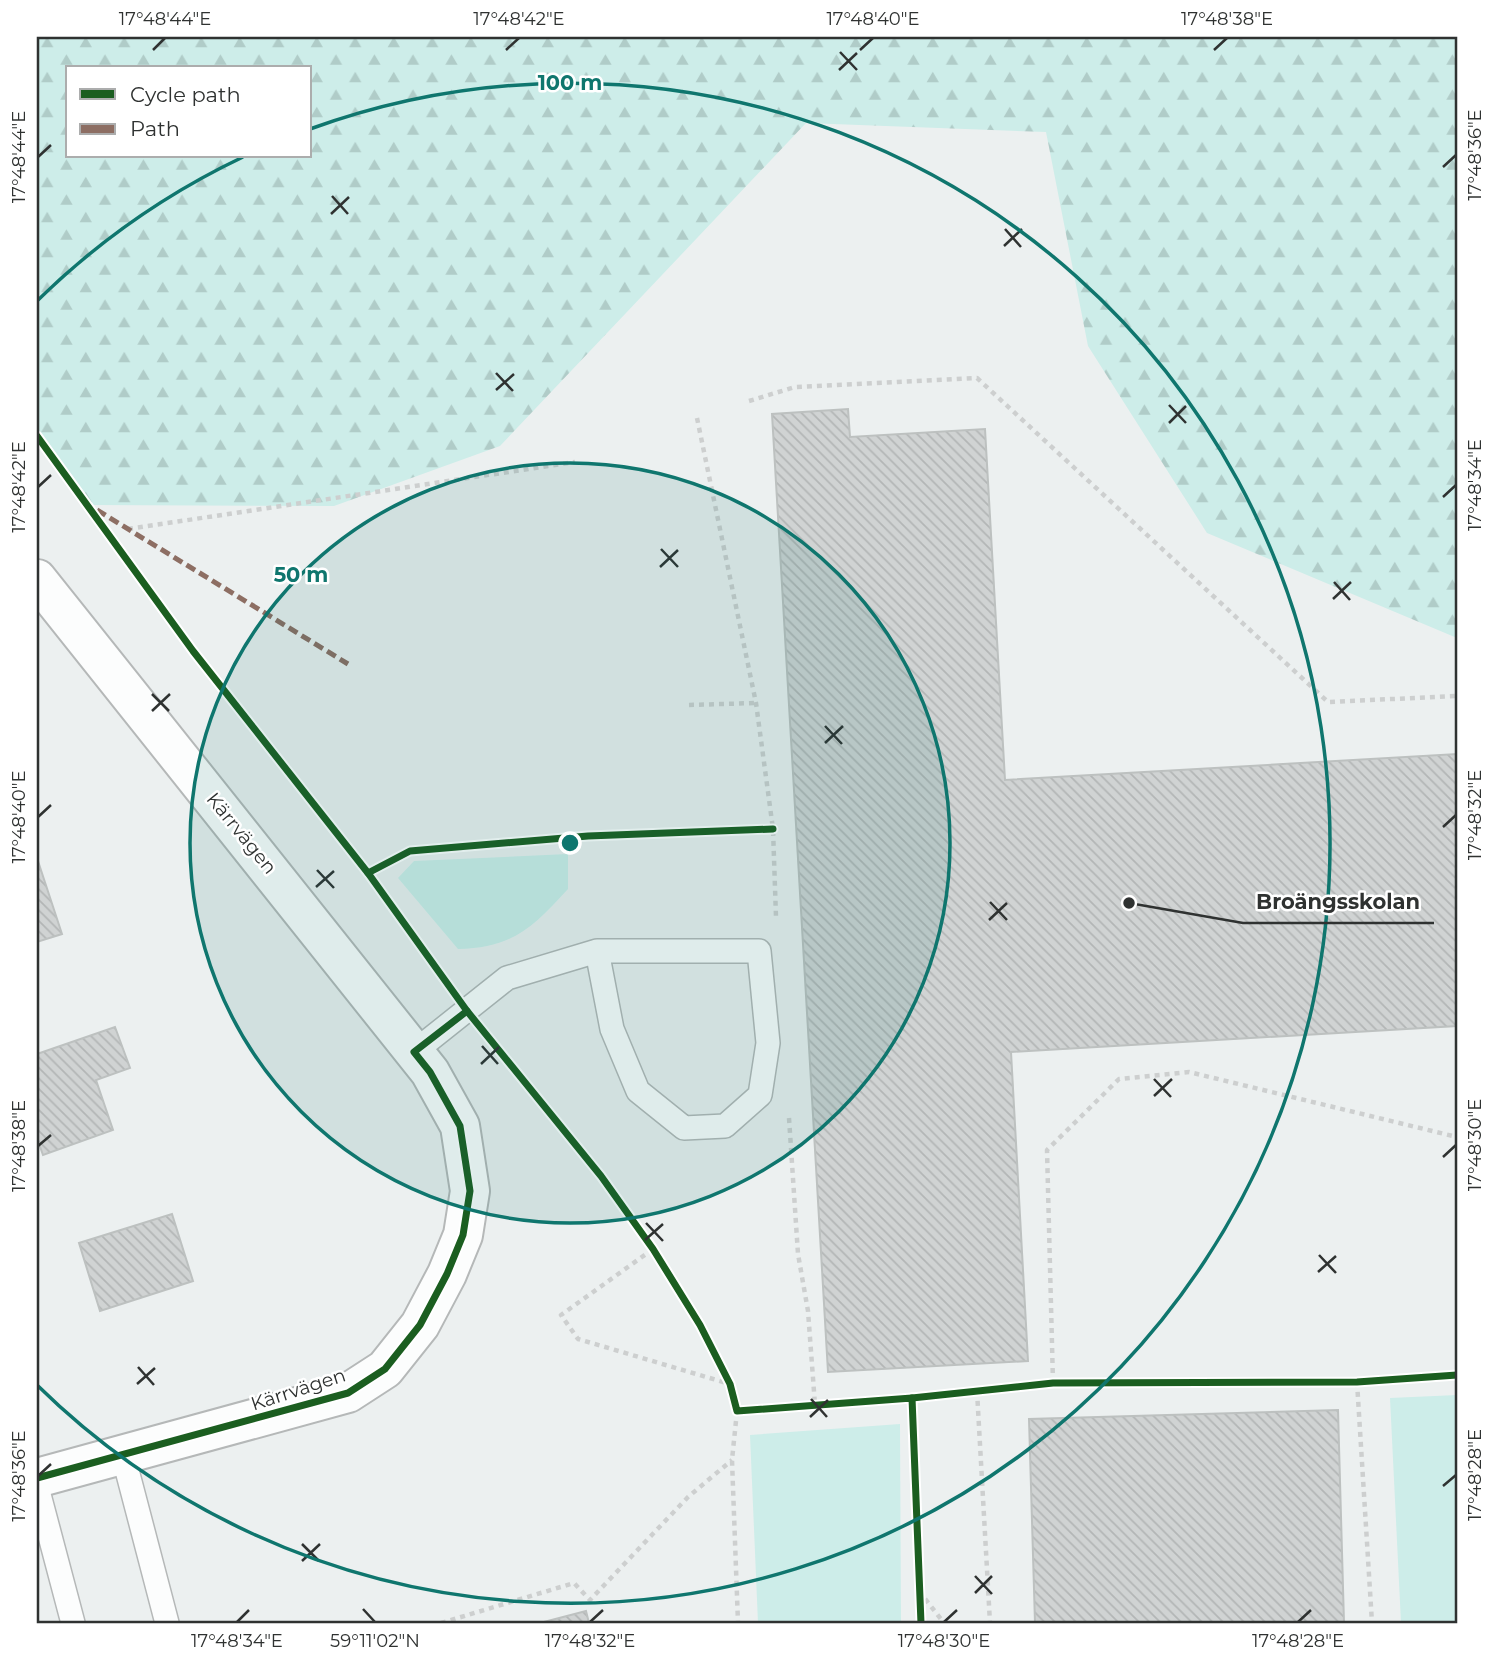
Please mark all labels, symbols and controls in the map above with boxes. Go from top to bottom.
text: 17°48'44"E [119,8,211,30]
text: 17°48'42"E [473,8,565,30]
text: 17°48'40"E [826,8,920,30]
text: 17°48'38"E [1181,8,1273,30]
legend [66,66,312,158]
text: 100 m [538,70,602,95]
text: Cycle path [130,82,241,107]
text: 17°48'36"E [1464,109,1486,201]
text: 17°48'44"E [8,111,30,203]
text: Path [130,116,180,141]
text: 17°48'34"E [1464,439,1486,531]
text: 17°48'42"E [8,441,30,533]
text: 50 m [274,562,328,587]
text: 17°48'40"E [8,770,30,864]
text: 17°48'32"E [1464,770,1486,860]
street label: Kärrvägen [202,788,281,879]
centre of rings [558,831,582,855]
callout: Broängsskolan [1243,881,1434,923]
text: Broängsskolan [1256,889,1420,914]
text: 17°48'30"E [1464,1099,1486,1191]
text: 17°48'38"E [8,1100,30,1192]
street label: Kärrvägen [248,1363,348,1416]
text: 17°48'28"E [1464,1429,1486,1521]
text: 17°48'36"E [8,1430,30,1522]
text: 17°48'34"E [191,1630,283,1652]
text: 59°11'02"N [330,1630,420,1652]
text: 17°48'32"E [545,1630,635,1652]
text: 17°48'30"E [898,1630,990,1652]
text: 17°48'28"E [1252,1630,1344,1652]

